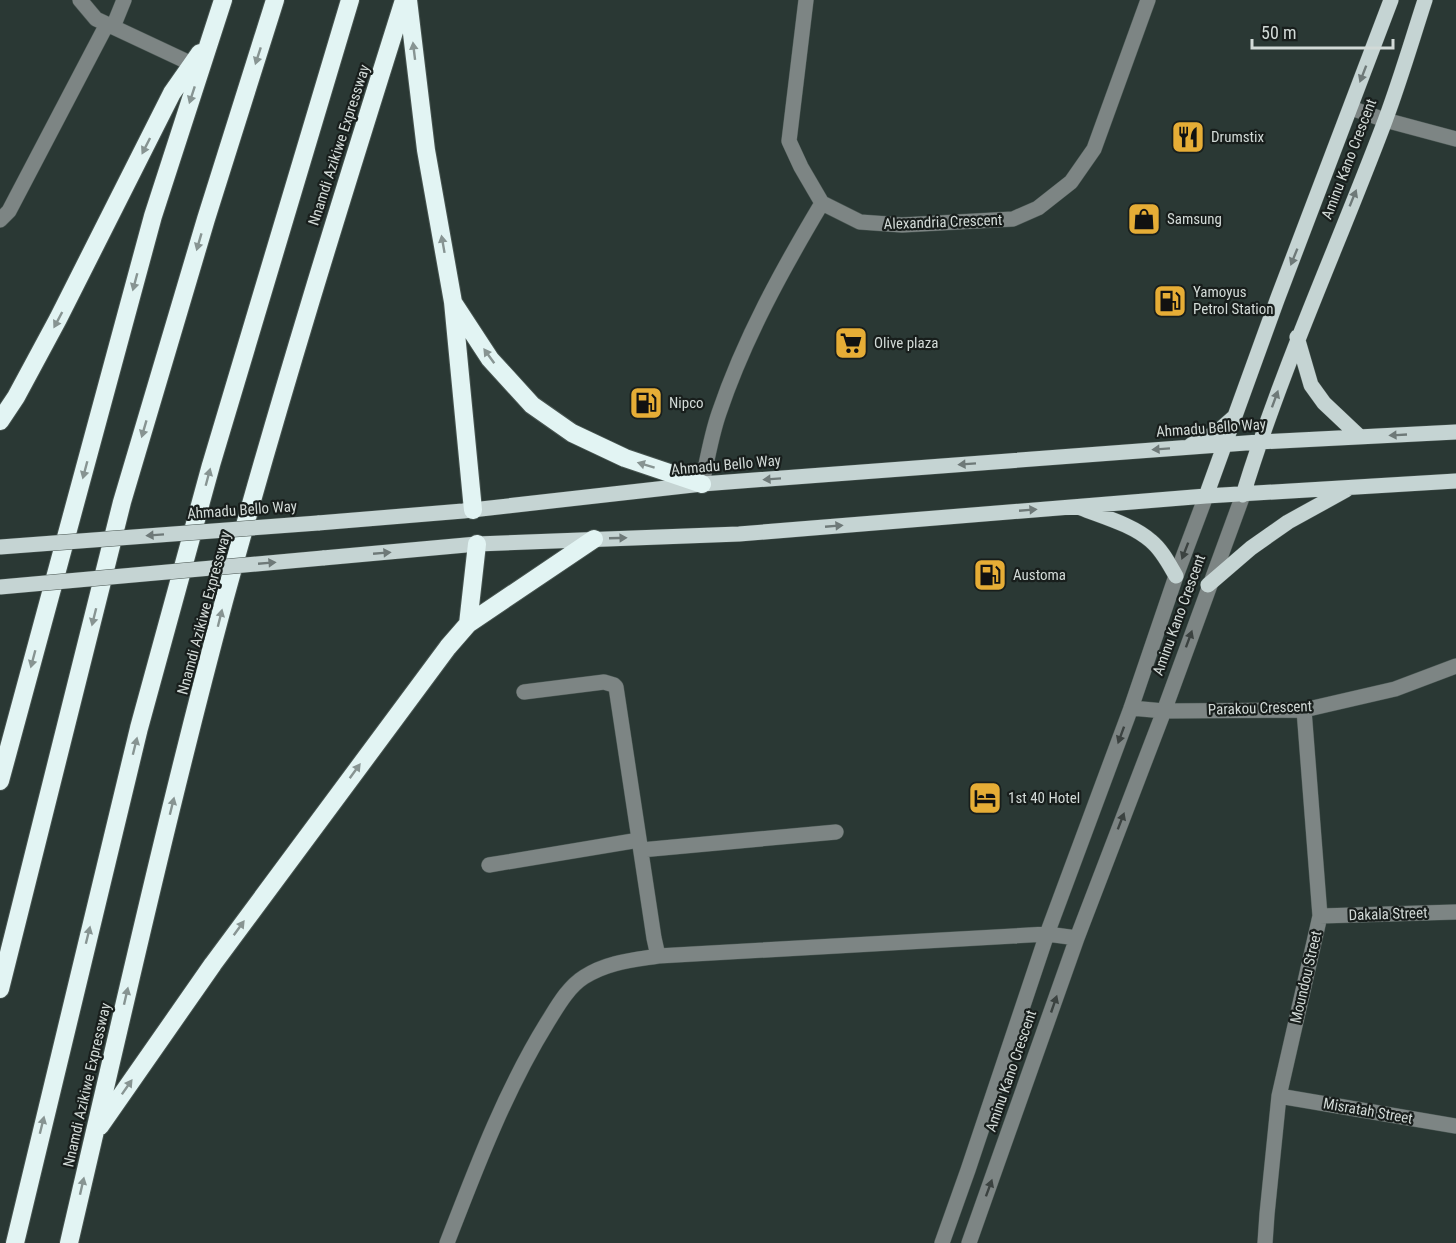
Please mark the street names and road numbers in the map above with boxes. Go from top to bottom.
street label: Nnamdi Azikiwe Expressway [304,62,374,228]
street label: Aminu Kano Crescent [1318,96,1380,222]
street label: Alexandria Crescent [883,211,1003,233]
street label: Ahmadu Bello Way [1155,415,1267,441]
street label: Ahmadu Bello Way [670,451,782,479]
street label: Ahmadu Bello Way [186,497,298,523]
street label: Nnamdi Azikiwe Expressway [174,529,234,697]
street label: Aminu Kano Crescent [1149,552,1209,678]
street label: Parakou Crescent [1208,697,1312,719]
street label: Dakala Street [1348,904,1428,924]
street label: Moundou Street [1287,929,1325,1025]
street label: Nnamdi Azikiwe Expressway [59,1001,115,1169]
street label: Aminu Kano Crescent [982,1008,1040,1134]
street label: Misratah Street [1322,1094,1414,1128]

